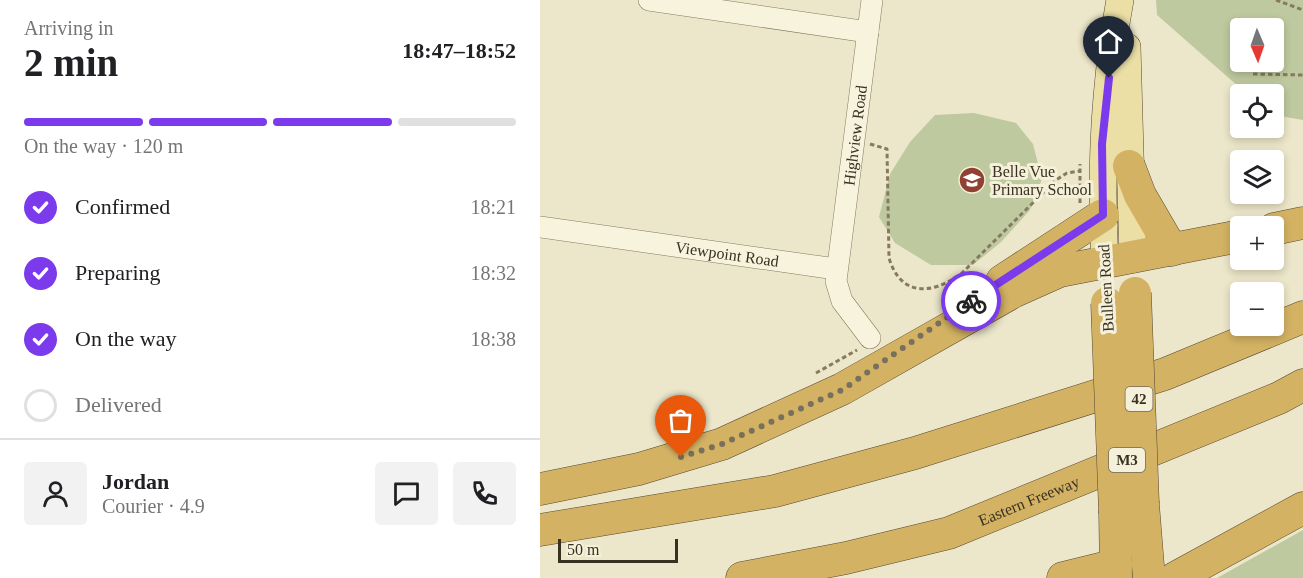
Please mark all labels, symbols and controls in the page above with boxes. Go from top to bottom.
pin [1083,16,1134,78]
text: Arriving in [24,17,113,39]
north arrow [1230,18,1284,72]
map controls [1230,18,1284,336]
icon: home [1092,25,1125,58]
text: 18:47–18:52 [402,38,516,63]
text: 2 min [24,41,118,84]
street label: Highview Road [840,84,869,187]
button: locate [1230,84,1284,138]
text: On the way · 120 m [24,135,183,157]
button: layers [1230,150,1284,204]
place label: Belle Vue Primary School [992,163,1093,199]
school or university icon: Belle Vue Primary School [957,165,987,195]
icon: check [24,191,57,224]
text: Confirmed [75,194,170,219]
text: 18:21 [470,196,516,218]
button: + [1230,216,1284,270]
street label: Viewpoint Road [674,238,780,269]
street label: Bulleen Road [1095,244,1117,332]
icon: check [24,257,57,290]
text: Preparing [75,260,161,285]
text: 18:32 [470,262,516,284]
courier [941,271,1001,331]
button: − [1230,282,1284,336]
icon: bike [955,285,988,318]
icon: check [24,323,57,356]
text: On the way [75,326,176,351]
text: 18:38 [470,328,516,350]
road number: 42 [1126,387,1152,411]
text: Delivered [75,392,162,417]
pin [655,395,706,457]
icon: bag [664,404,697,437]
road number: M3 [1109,448,1145,472]
button: person [24,462,87,525]
button: chat [375,462,438,525]
button: phone [453,462,516,525]
text: Jordan [102,469,169,494]
street label: Eastern Freeway [976,472,1082,529]
text: Courier · 4.9 [102,495,205,517]
scale bar [558,536,678,564]
text: 50 m [567,541,599,558]

